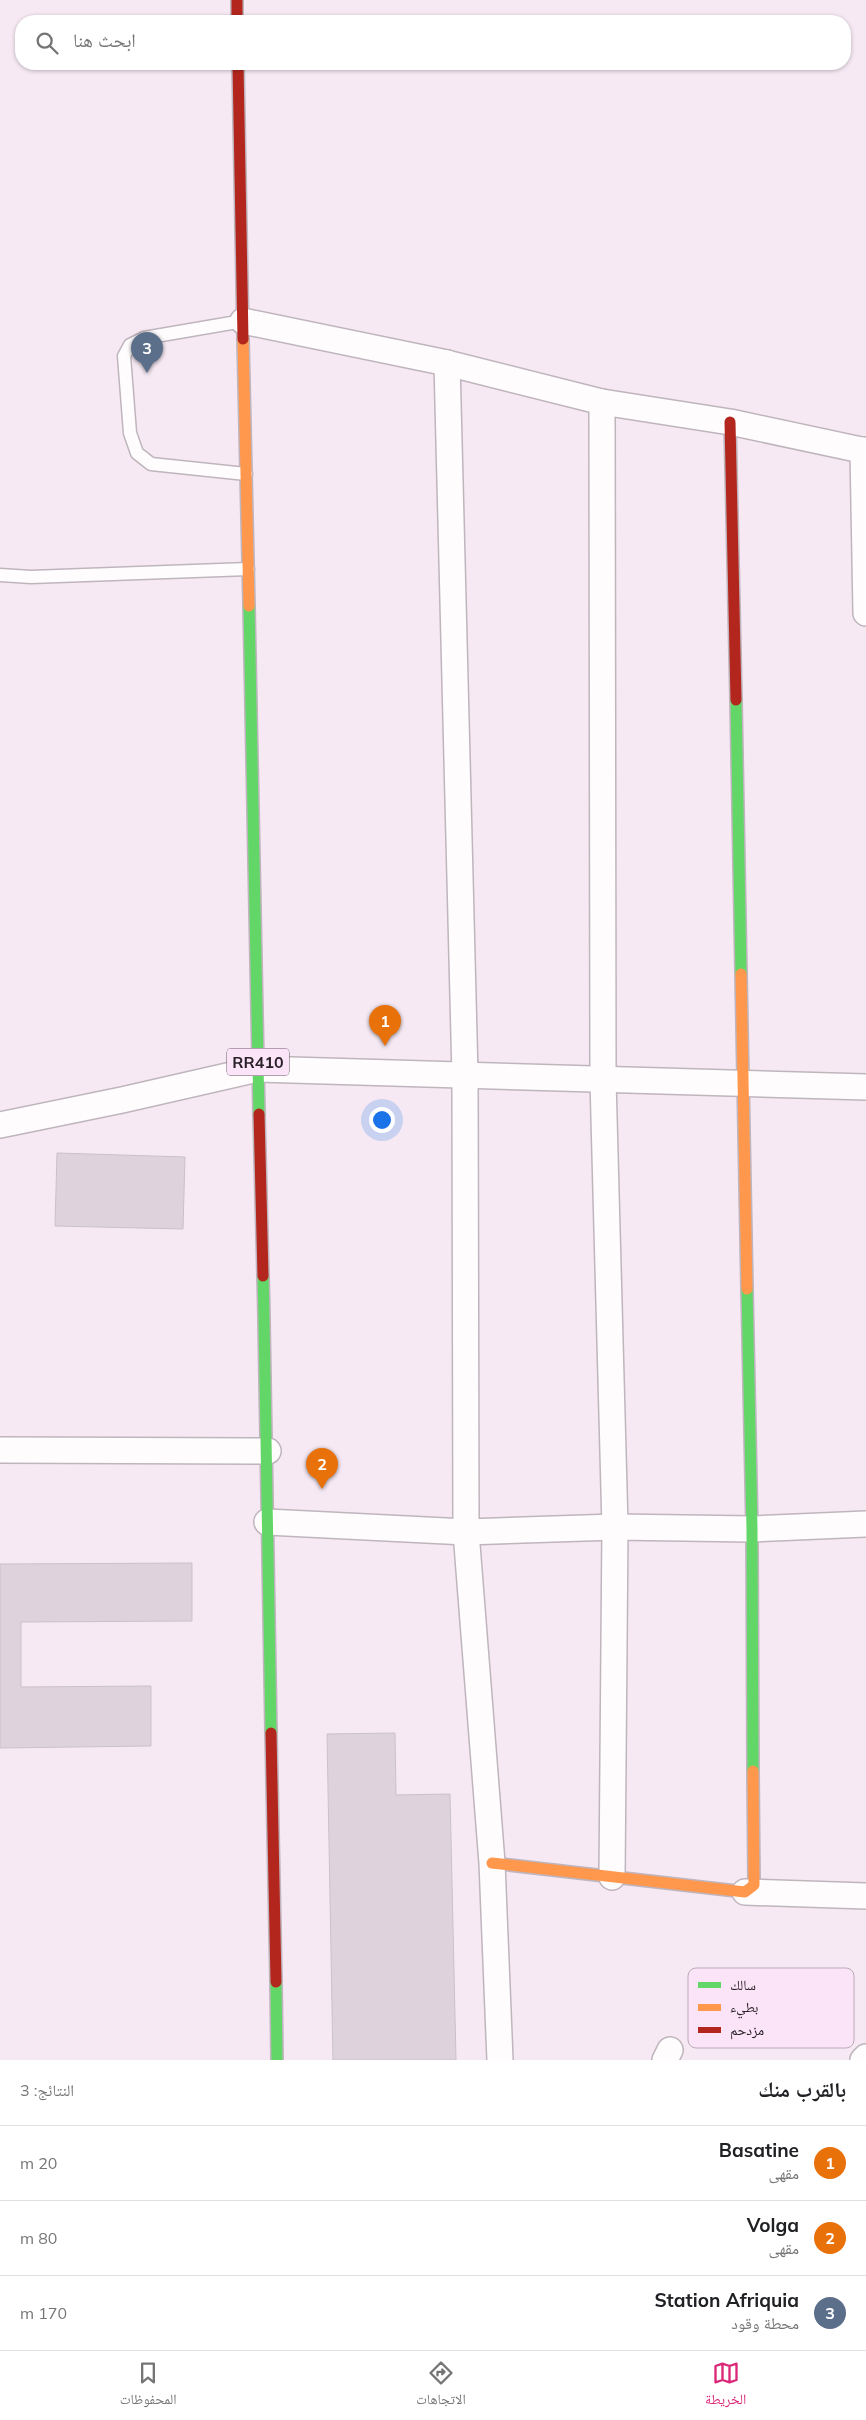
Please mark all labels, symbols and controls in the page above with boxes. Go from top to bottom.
search box [15,15,851,70]
text: ابحث هنا [73,28,136,52]
icon: search [33,29,61,57]
pin: 3 [131,332,163,373]
pin: 1 [369,1005,401,1046]
road number: RR410 [227,1048,289,1076]
your location [369,1107,395,1133]
pin: 2 [306,1448,338,1489]
legend [688,1968,854,2048]
text: سالك [730,1976,756,1994]
text: بطيء [730,1998,759,2019]
text: مزدحم [730,2021,764,2040]
text: بالقرب منك [758,2076,846,2102]
text: النتائج: 3 [20,2080,74,2100]
text: Basatine [719,2138,799,2162]
text: 20 m [20,2153,57,2173]
text: 1 [825,2153,835,2173]
text: مقهى [768,2163,799,2183]
text: Volga [747,2213,799,2237]
text: 80 m [20,2228,57,2248]
text: 2 [825,2228,835,2248]
text: مقهى [768,2238,799,2258]
text: Station Afriquia [654,2288,799,2312]
text: 170 m [20,2303,67,2323]
text: 3 [825,2303,835,2323]
text: محطة وقود [731,2313,799,2333]
tab: المحفوظات [120,2359,177,2413]
tab: الاتجاهات [416,2359,466,2413]
tab: الخريطة [705,2359,746,2413]

